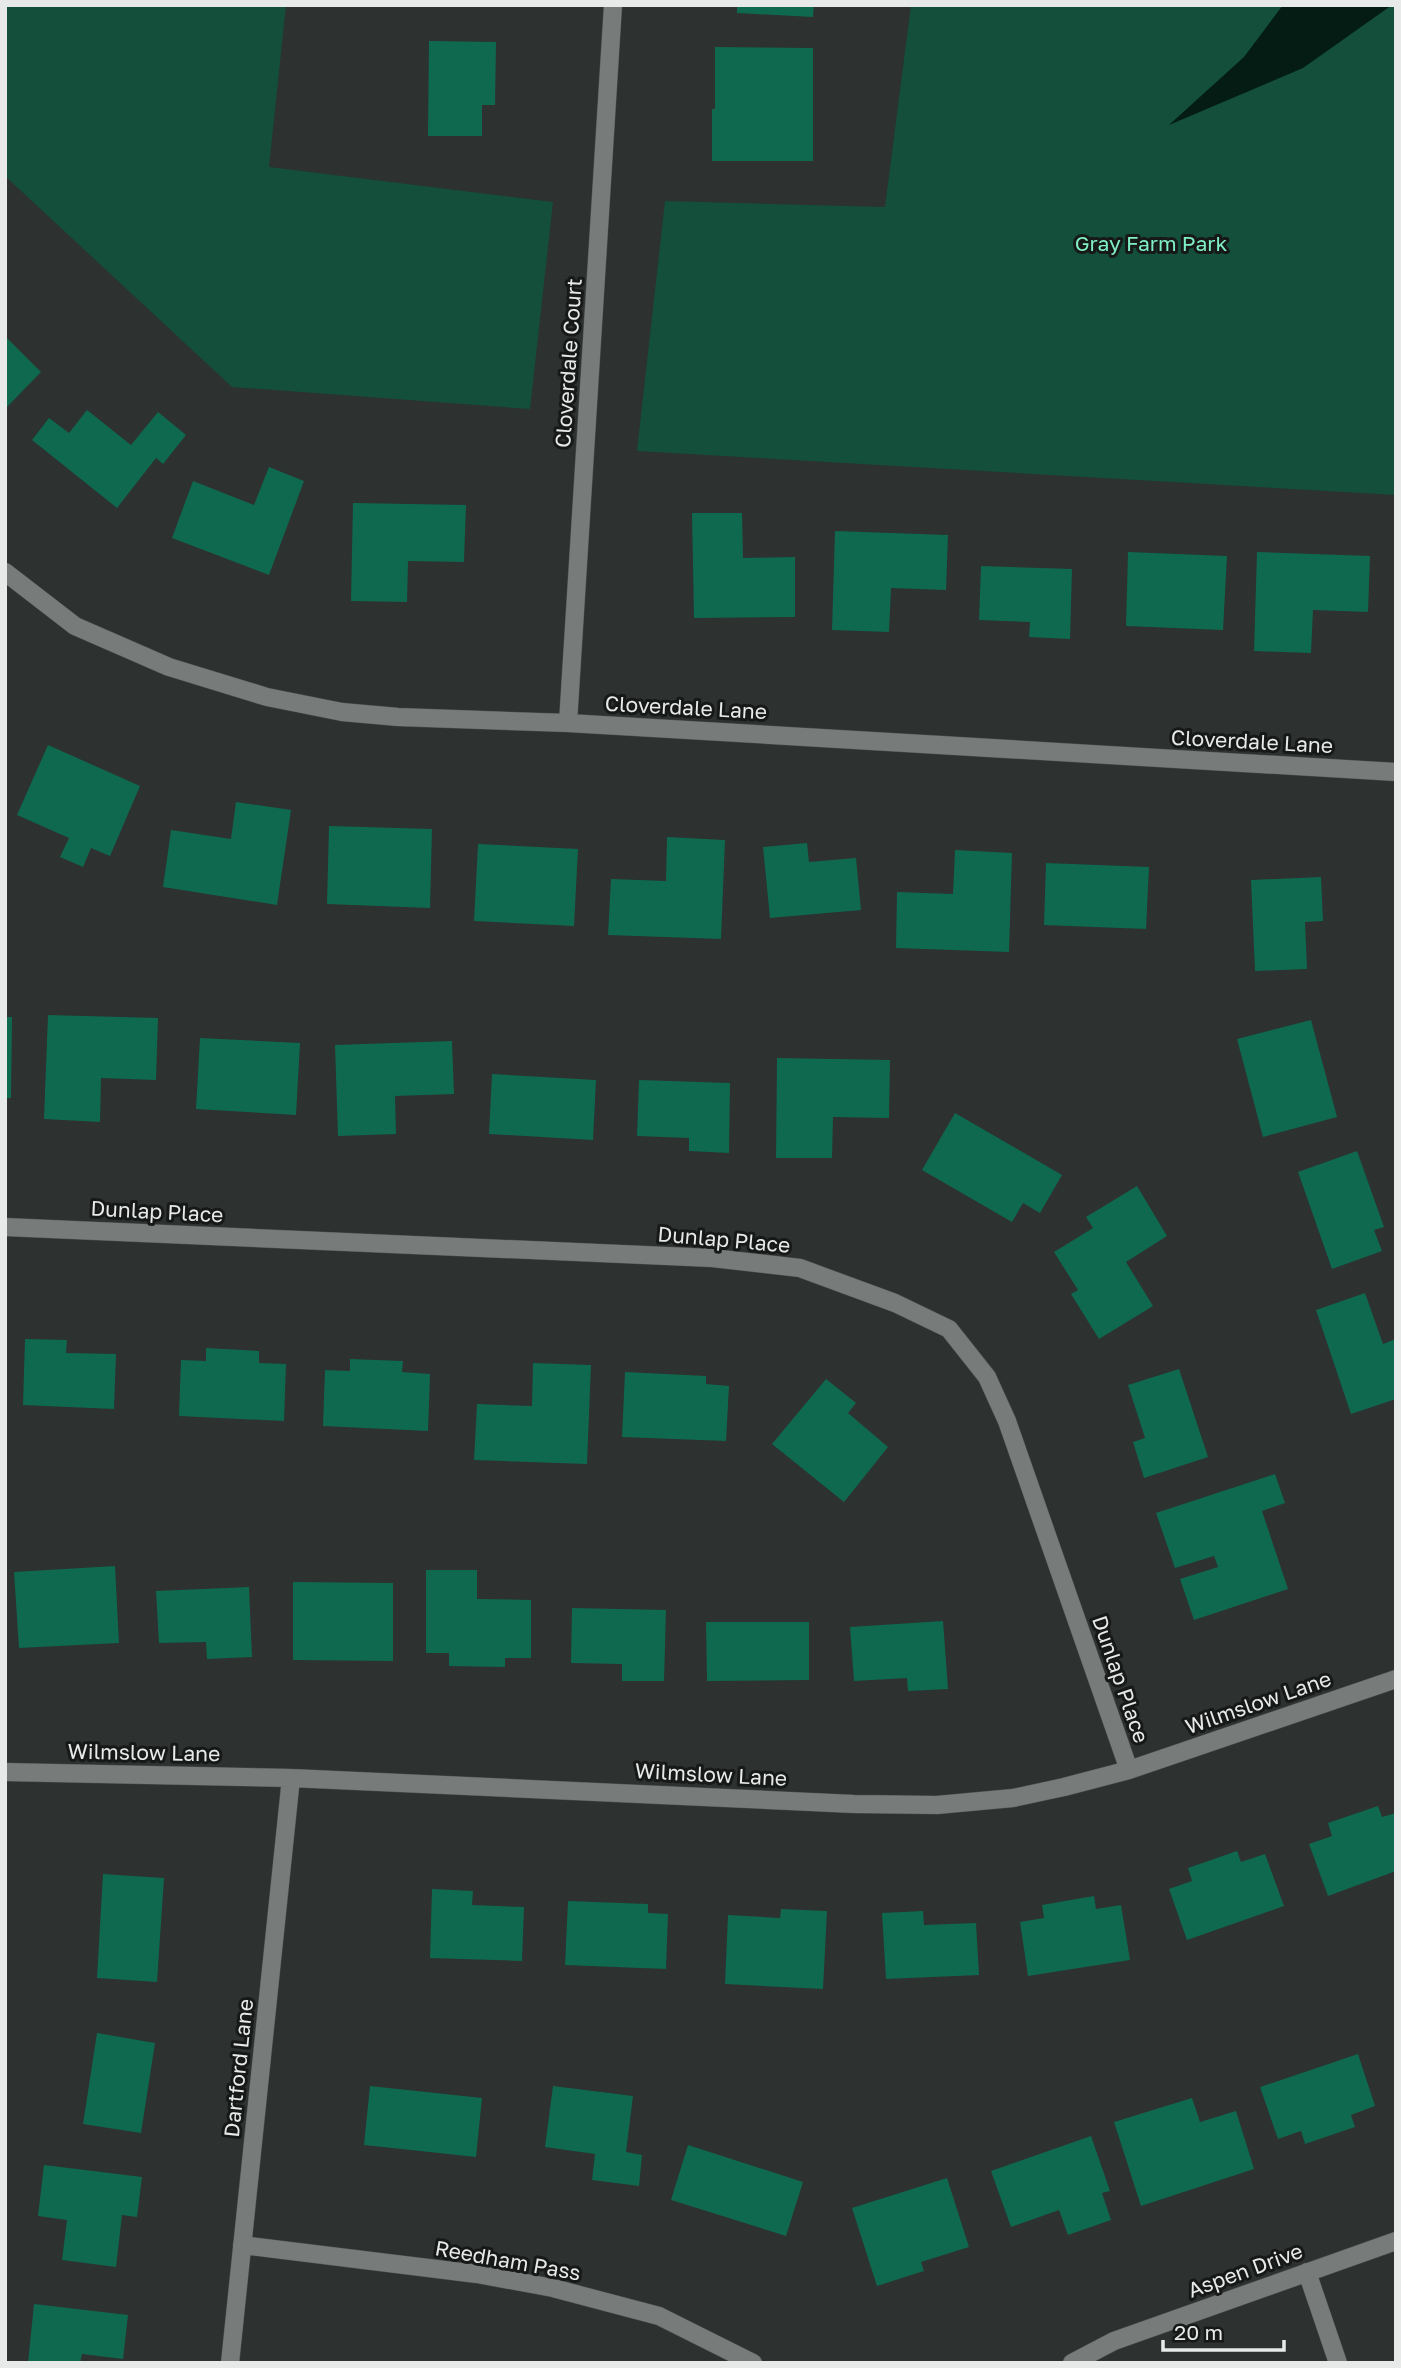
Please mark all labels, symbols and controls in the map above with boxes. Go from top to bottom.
park label: Gray Farm Park [1075,230,1227,256]
street label: Cloverdale Court [549,277,587,449]
street label: Cloverdale Lane [604,690,768,724]
street label: Cloverdale Lane [1170,724,1334,758]
street label: Dunlap Place [90,1195,224,1227]
street label: Dunlap Place [657,1220,791,1258]
street label: Dunlap Place [1087,1612,1155,1746]
street label: Wilmslow Lane [1182,1665,1334,1739]
street label: Wilmslow Lane [68,1738,220,1766]
street label: Wilmslow Lane [634,1757,788,1791]
street label: Dartford Lane [218,1998,258,2138]
street label: Reedham Pass [433,2234,583,2286]
street label: Aspen Drive [1184,2237,1306,2303]
scale bar [1163,2308,1284,2352]
text: 20 m [1174,2319,1223,2345]

